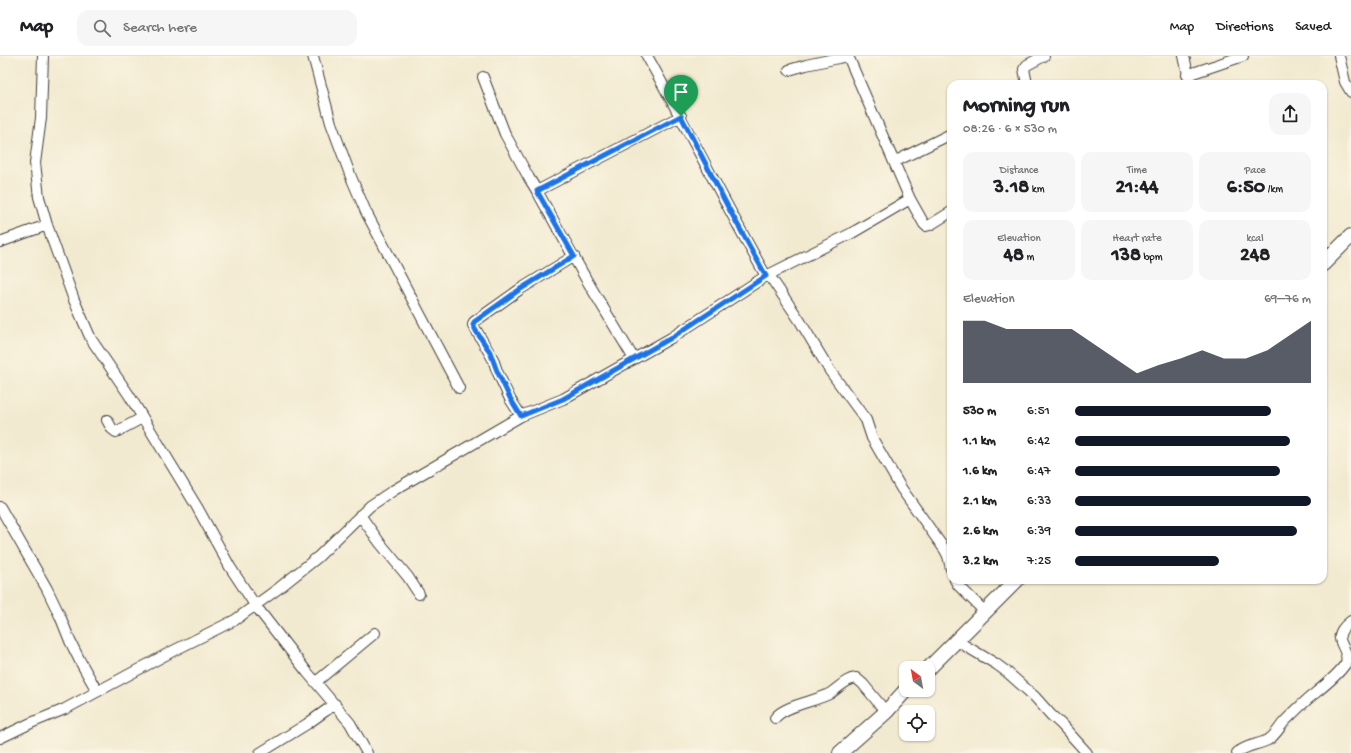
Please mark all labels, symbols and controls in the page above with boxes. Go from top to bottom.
search box [77,10,357,46]
text: Map [20,16,53,39]
icon: search [91,17,113,39]
text: Search here [123,19,197,37]
text: Map [1170,19,1194,36]
text: Directions [1216,19,1273,36]
text: Saved [1295,19,1331,36]
pin [664,75,698,116]
icon: arrive [670,81,692,103]
button: share [1269,93,1311,135]
text: Morning run [963,94,1069,120]
text: 08:26 · 6 × 530 m [963,122,1057,137]
text: Distance [1000,165,1038,177]
text: Time [1127,165,1147,177]
text: Pace [1244,165,1266,177]
text: 3.18 [993,177,1029,200]
text: 21:44 [1115,177,1159,200]
text: 6:50 [1227,177,1265,200]
text: km [1029,184,1045,196]
text: /km [1265,184,1283,196]
text: Elevation [997,233,1041,245]
text: Heart rate [1112,233,1162,245]
text: kcal [1246,233,1264,245]
text: 48 [1004,245,1024,268]
text: 138 [1111,245,1141,268]
text: 248 [1240,245,1270,268]
text: m [1024,252,1034,264]
text: bpm [1141,252,1163,264]
text: Elevation [963,292,1015,307]
text: 69–76 m [1264,292,1311,307]
text: 530 m [963,404,996,419]
text: 6:51 [1027,404,1050,419]
text: 1.1 km [963,434,996,449]
text: 6:42 [1027,434,1050,449]
text: 1.6 km [963,464,997,479]
text: 6:47 [1027,464,1051,479]
text: 2.1 km [963,494,997,509]
text: 6:33 [1027,494,1051,509]
text: 2.6 km [963,524,998,539]
text: 6:39 [1027,524,1051,539]
text: 3.2 km [963,554,998,569]
text: 7:25 [1027,554,1051,569]
north arrow [899,661,935,697]
map controls [899,661,935,741]
button: locate [899,705,935,741]

